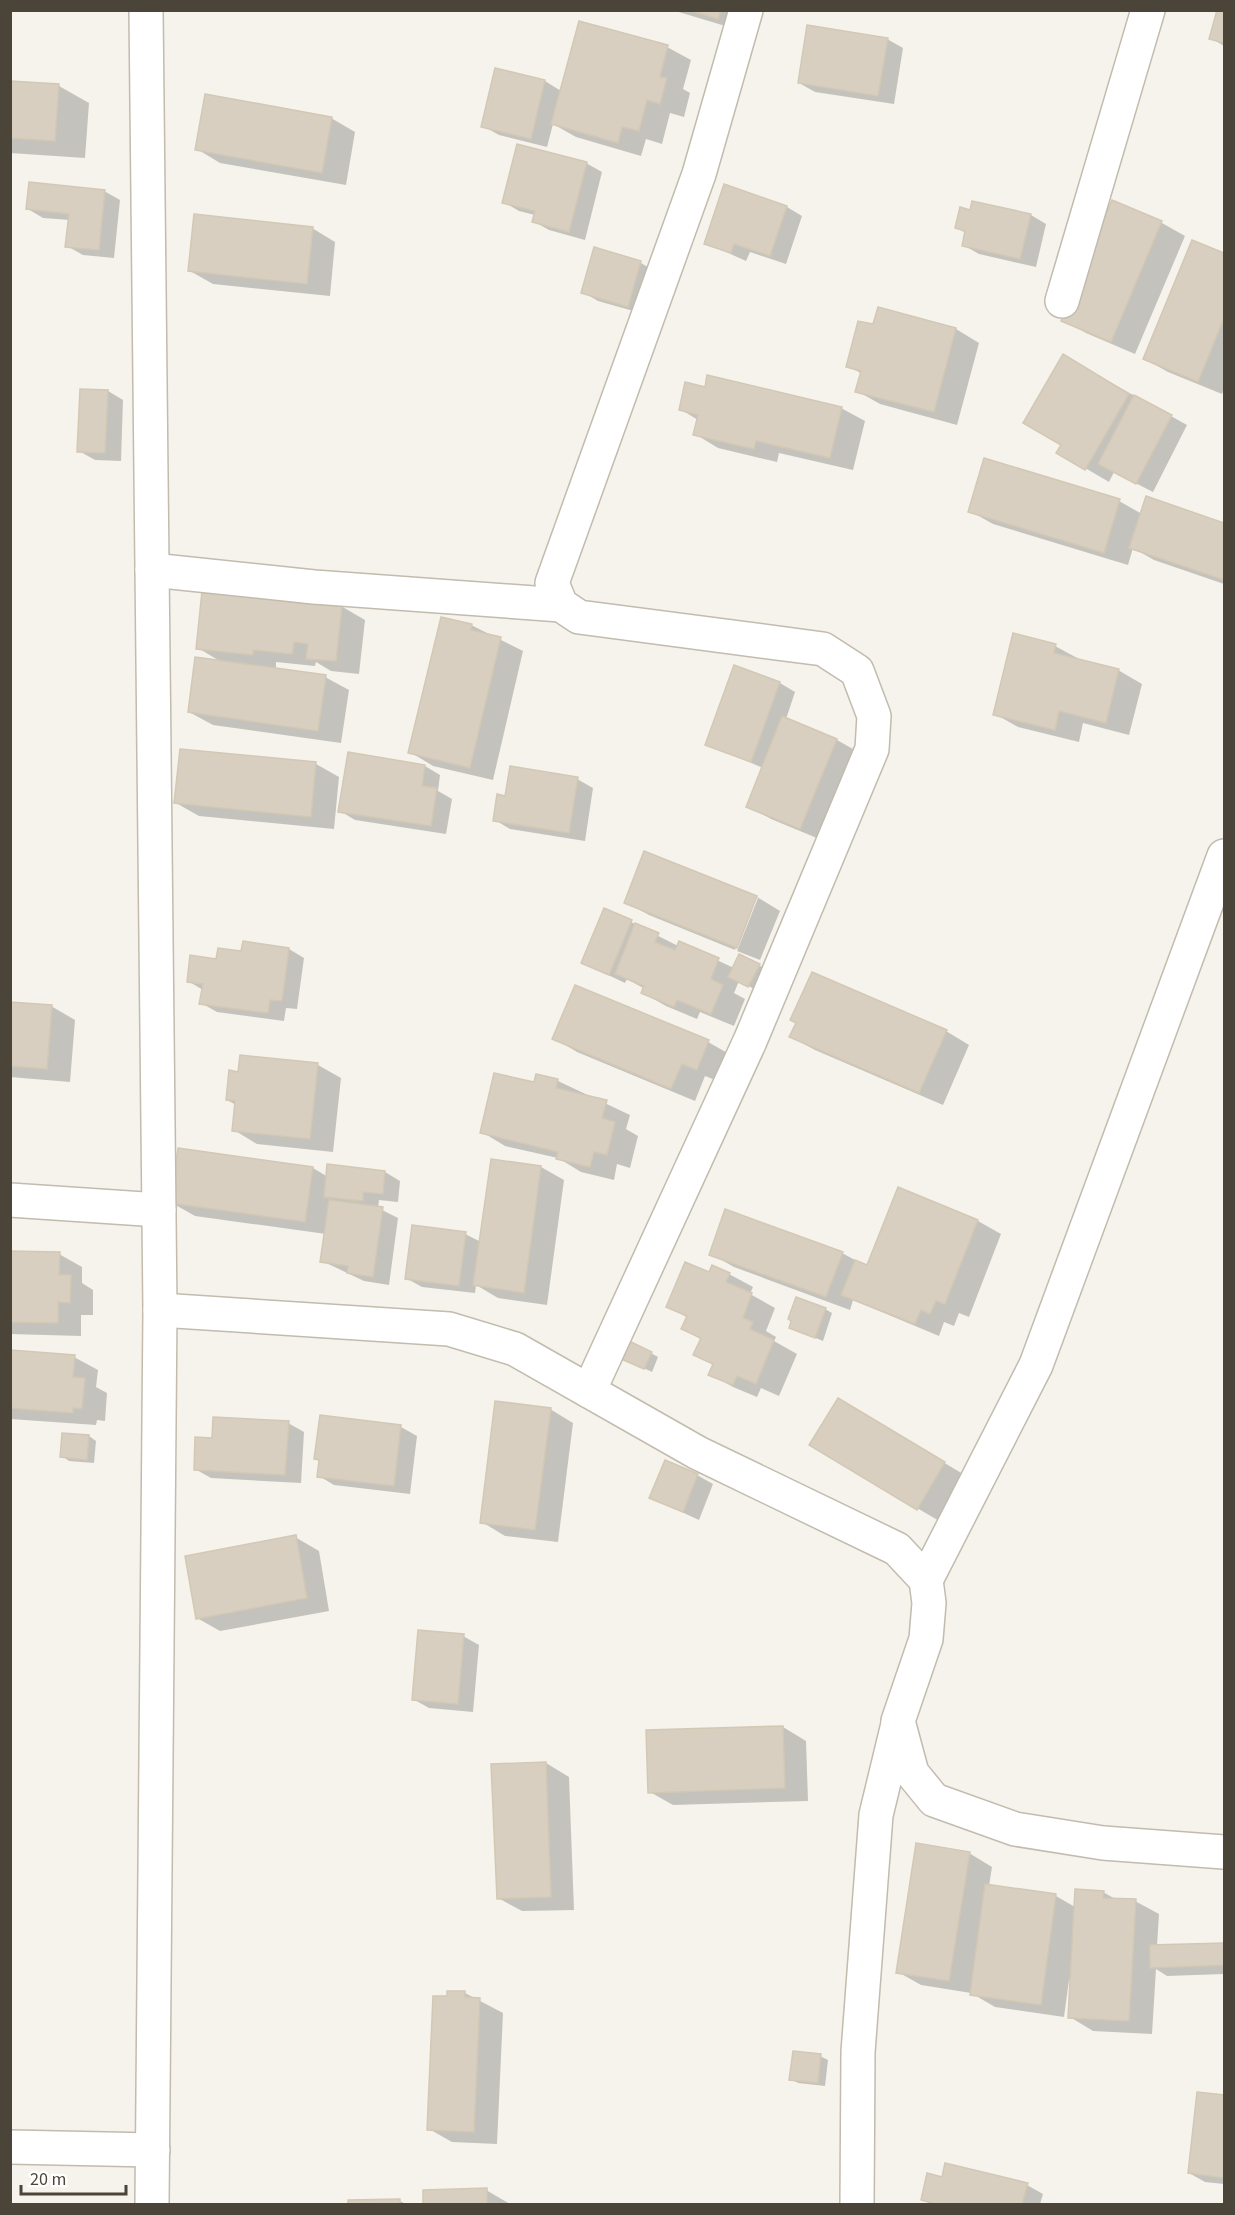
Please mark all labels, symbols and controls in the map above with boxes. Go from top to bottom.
scale bar [21,2158,126,2196]
text: 20 m [30,2167,66,2192]

